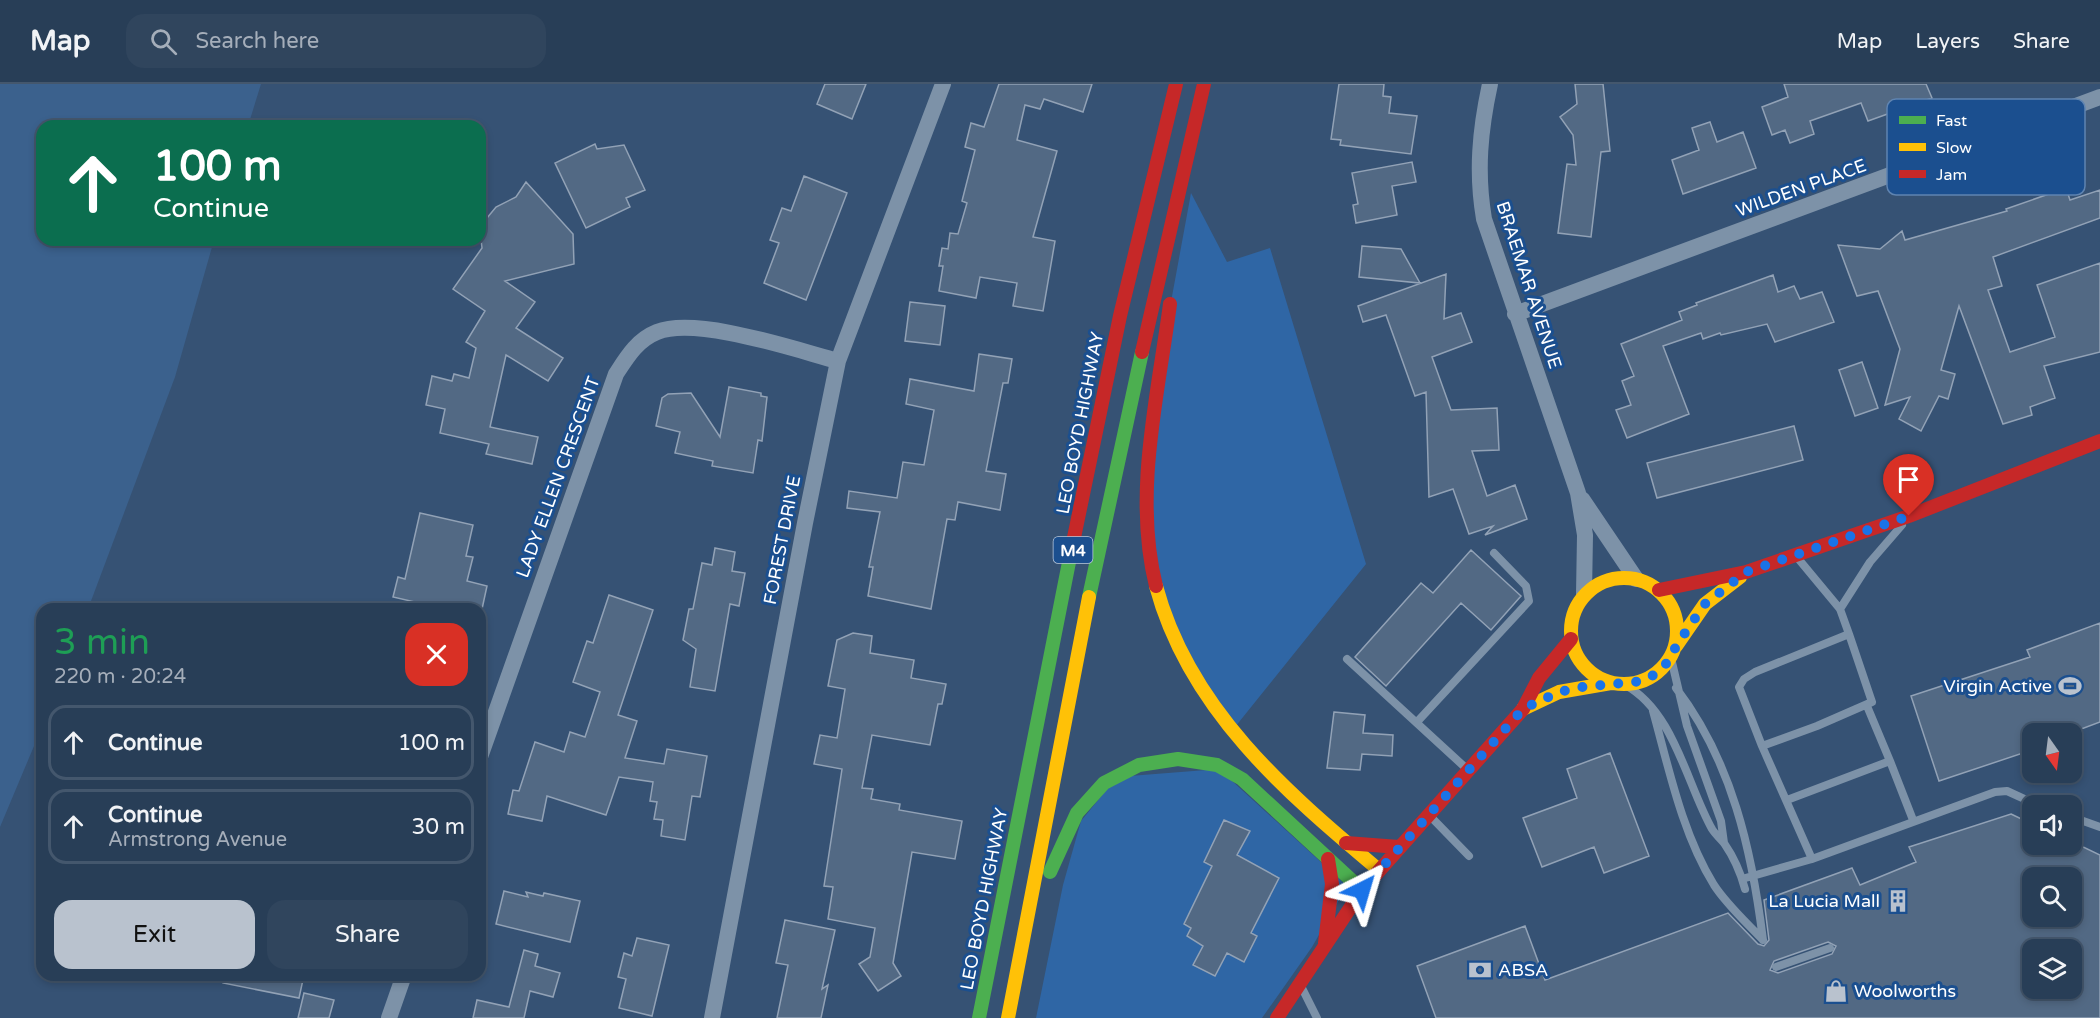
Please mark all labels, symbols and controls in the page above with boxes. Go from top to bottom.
search box [126,14,546,68]
text: Map [30,24,90,58]
icon: search [147,25,180,58]
text: Search here [195,28,319,54]
text: Map [1837,29,1882,54]
text: Layers [1915,29,1980,54]
text: Share [2013,29,2070,54]
legend [1887,99,2085,195]
text: Fast [1936,111,1967,131]
text: Slow [1936,138,1972,158]
text: 100 m [153,141,282,192]
icon: ahead [54,144,132,222]
street label: WILDEN PLACE [1733,154,1869,222]
text: Jam [1936,165,1967,185]
text: Continue [153,192,269,225]
street label: BRAEMAR AVENUE [1492,199,1566,371]
street label: LEO BOYD HIGHWAY [1052,330,1109,516]
street label: LADY ELLEN CRESCENT [511,373,605,581]
pin [1883,454,1934,516]
icon: arrive [1892,463,1925,496]
street label: FOREST DRIVE [759,474,805,606]
road number: M4 [1054,537,1092,563]
text: 3 min [54,621,150,664]
button: close [405,623,468,686]
text: 220 m · 20:24 [54,665,186,689]
sports icon: Virgin Active [2057,673,2083,699]
place label: Virgin Active [1943,675,2052,697]
north arrow [2022,723,2082,783]
map controls [2022,723,2082,999]
icon: ahead [57,726,90,759]
text: Continue [108,730,203,756]
text: 100 m [398,730,465,756]
button: sound [2022,795,2082,855]
text: Continue [108,802,203,828]
street label: LEO BOYD HIGHWAY [956,806,1013,992]
icon: ahead [57,810,90,843]
text: 30 m [411,814,465,840]
text: Armstrong Avenue [108,828,287,852]
position arrow [1330,858,1394,922]
button: search [2022,867,2082,927]
building icon: La Lucia Mall [1885,888,1911,914]
place label: La Lucia Mall [1768,890,1880,912]
button: Exit [54,900,255,969]
button: Share [267,900,468,969]
button: layers [2022,939,2082,999]
bank icon: ABSA [1467,957,1493,983]
place label: ABSA [1498,959,1548,981]
shop icon: Woolworths [1823,978,1849,1004]
place label: Woolworths [1854,980,1956,1002]

